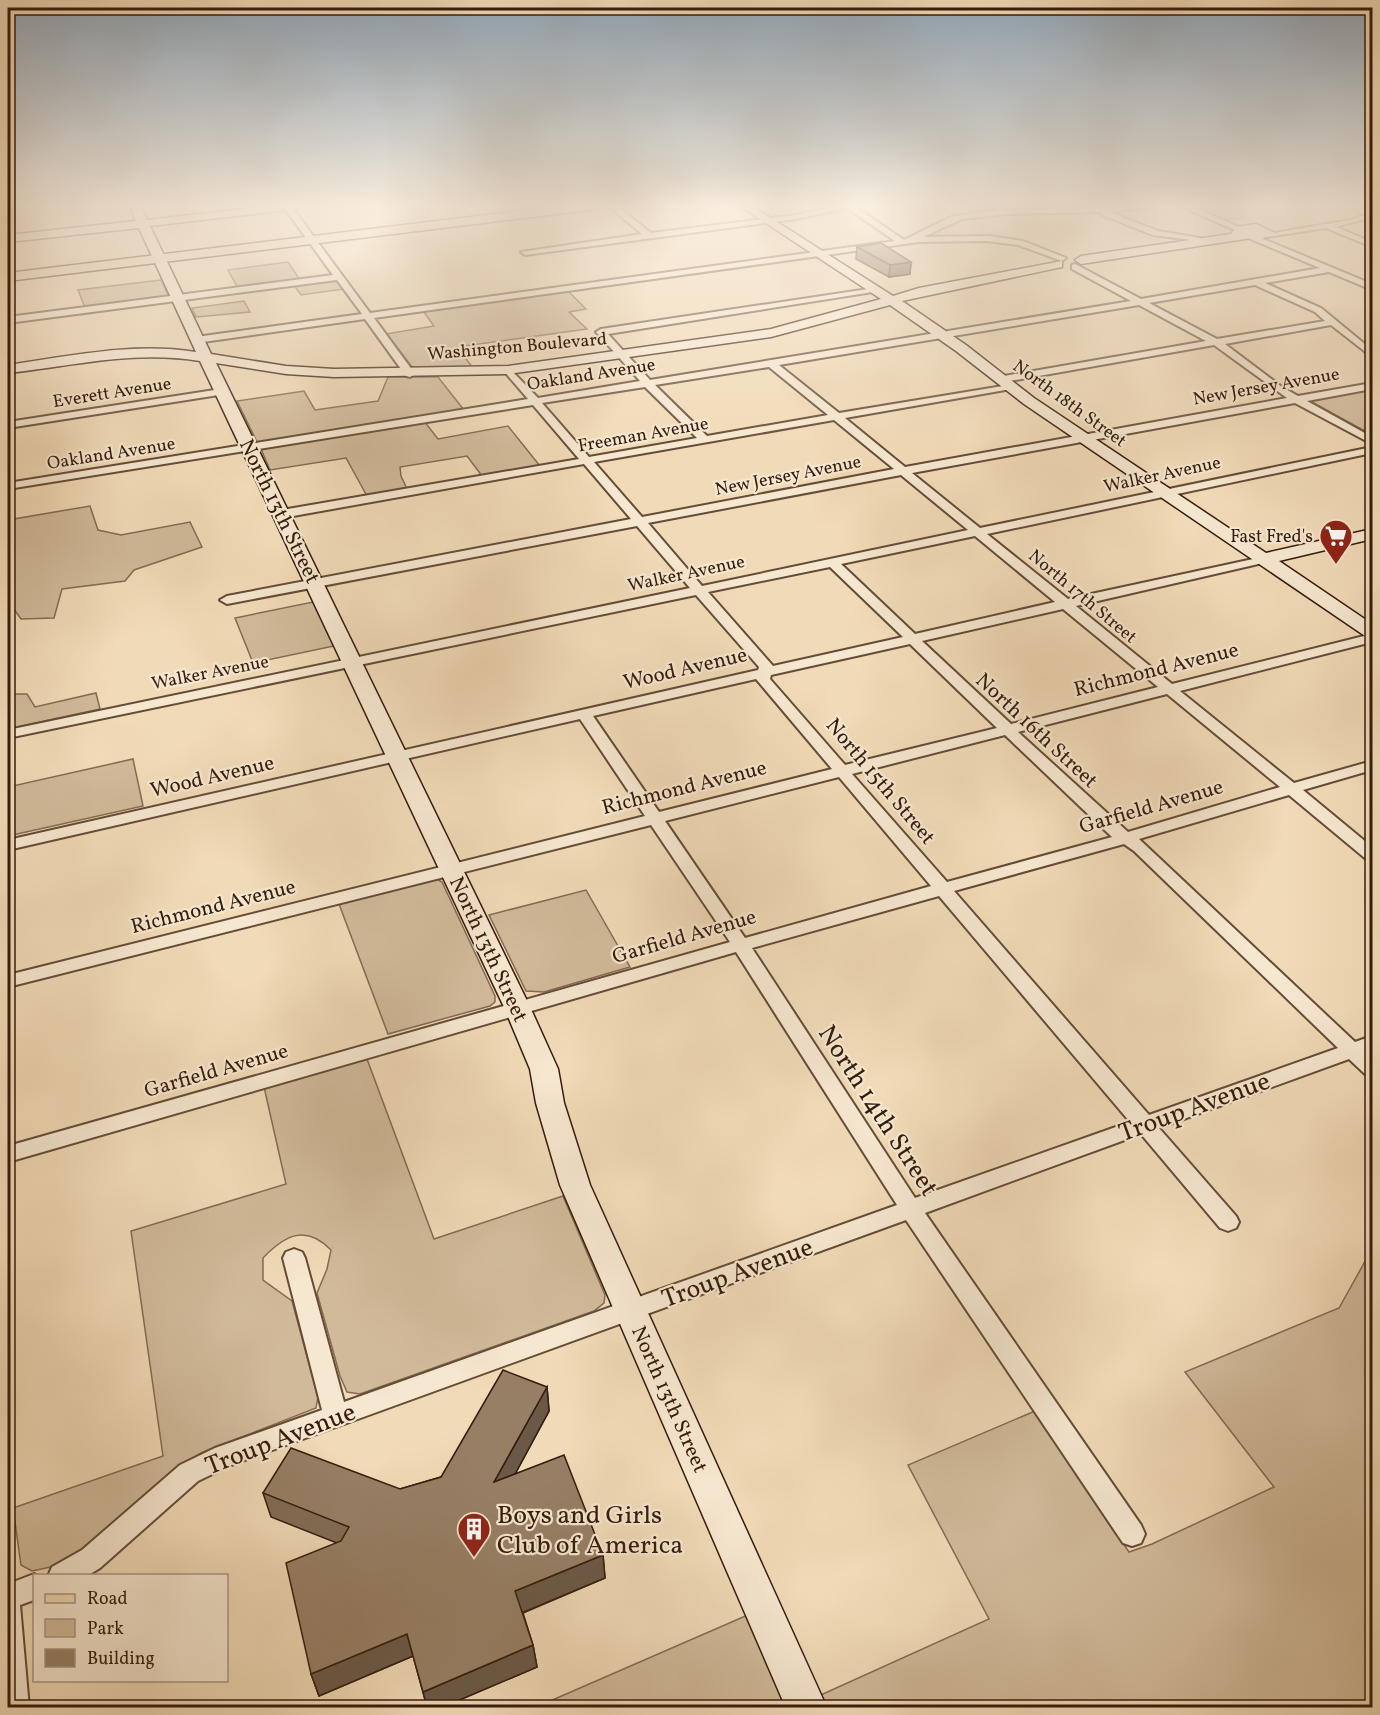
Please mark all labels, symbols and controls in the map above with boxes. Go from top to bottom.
street label: Washington Boulevard [426,327,608,368]
street label: Oakland Avenue [525,353,657,398]
street label: North 18th Street [1007,354,1131,454]
street label: New Jersey Avenue [1191,362,1342,413]
street label: Everett Avenue [51,372,173,415]
street label: Freeman Avenue [576,412,711,459]
street label: Oakland Avenue [45,432,177,477]
street label: North 13th Street [231,434,326,589]
street label: New Jersey Avenue [713,450,864,503]
street label: Walker Avenue [1101,451,1223,500]
supermarket icon: Fast Fred's [1318,518,1354,565]
place label: Fast Fred's [1230,525,1313,550]
street label: North 17th Street [1022,544,1142,650]
street label: Walker Avenue [625,550,747,599]
street label: Richmond Avenue [1071,636,1242,705]
street label: Wood Avenue [620,641,750,698]
street label: Walker Avenue [149,650,271,697]
street label: North 16th Street [968,667,1103,795]
street label: North 15th Street [818,712,941,851]
street label: Wood Avenue [147,749,277,806]
street label: Richmond Avenue [599,754,770,823]
street label: Garfield Avenue [1076,773,1227,842]
street label: North 13th Street [441,872,534,1027]
street label: Richmond Avenue [128,873,299,942]
street label: Garfield Avenue [609,903,760,972]
street label: North 14th Street [808,1018,946,1204]
street label: Garfield Avenue [141,1037,292,1106]
street label: Troup Avenue [1114,1064,1275,1152]
street label: Troup Avenue [657,1230,818,1318]
street label: North 13th Street [623,1322,714,1478]
street label: Troup Avenue [200,1395,361,1485]
place label: Boys and Girls Club of America [497,1498,683,1564]
building icon: Boys and Girls Club of America [456,1511,492,1558]
legend [33,1574,228,1682]
text: Road [87,1587,128,1612]
text: Park [87,1617,124,1642]
text: Building [87,1647,155,1672]

